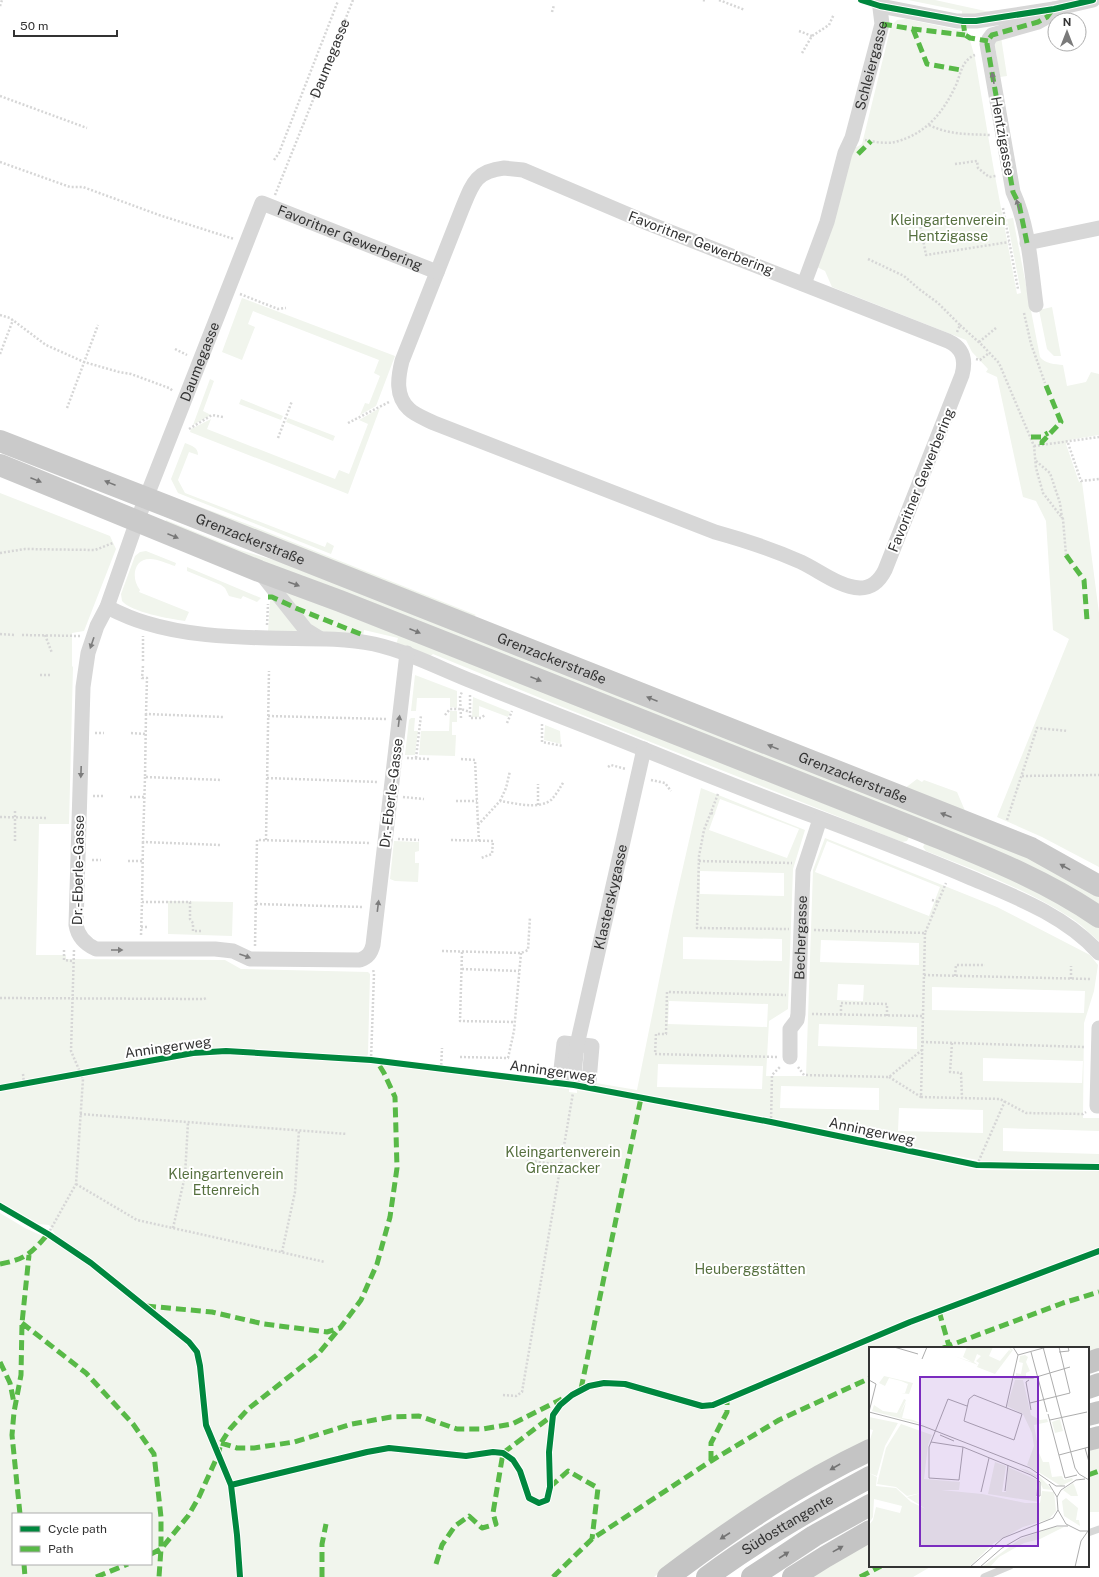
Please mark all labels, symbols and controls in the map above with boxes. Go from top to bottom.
scale bar [14,12,117,38]
north arrow [1047,12,1087,52]
street label: Daumegasse [307,16,353,100]
text: N [1063,16,1071,28]
text: 50 m [20,19,48,33]
street label: Schleiergasse [852,19,891,112]
one-way arrow [990,72,996,84]
street label: Hentzigasse [988,95,1018,177]
one-way arrow [1015,199,1021,211]
street label: Favoritner Gewerbering [275,202,425,273]
street label: Favoritner Gewerbering [626,208,776,278]
park label: Kleingartenverein Hentzigasse [890,212,1006,244]
street label: Daumegasse [177,320,222,404]
street label: Favoritner Gewerbering [885,405,957,554]
one-way arrow [31,477,42,483]
one-way arrow [104,480,116,486]
street label: Grenzackerstraße [194,510,308,568]
one-way arrow [168,533,180,539]
one-way arrow [288,581,300,587]
one-way arrow [409,628,420,634]
street label: Grenzackerstraße [495,629,609,687]
one-way arrow [88,637,94,649]
one-way arrow [530,676,542,682]
one-way arrow [646,695,658,701]
one-way arrow [396,715,403,727]
street label: Dr.-Eberle-Gasse [376,737,406,849]
one-way arrow [766,743,778,749]
street label: Grenzackerstraße [796,749,910,806]
one-way arrow [78,766,84,779]
one-way arrow [940,811,952,817]
street label: Dr.-Eberle-Gasse [69,815,87,925]
street label: Klasterskygasse [591,843,630,951]
one-way arrow [1059,863,1071,870]
street label: Bechergasse [791,895,810,980]
one-way arrow [375,900,381,912]
one-way arrow [111,947,124,953]
one-way arrow [240,954,252,960]
street label: Anningerweg [124,1033,213,1061]
street label: Anningerweg [509,1057,598,1085]
street label: Anningerweg [828,1114,917,1148]
park label: Kleingartenverein Grenzacker [505,1144,621,1176]
park label: Kleingartenverein Ettenreich [168,1166,284,1198]
park label: Heuberggstätten [694,1261,806,1277]
inset map [869,1347,1089,1567]
one-way arrow [829,1464,841,1471]
street label: Südosttangente [739,1491,836,1558]
legend [12,1513,152,1565]
text: Cycle path [48,1522,107,1536]
one-way arrow [719,1532,731,1539]
text: Path [48,1542,74,1556]
one-way arrow [832,1546,844,1552]
one-way arrow [778,1552,790,1559]

